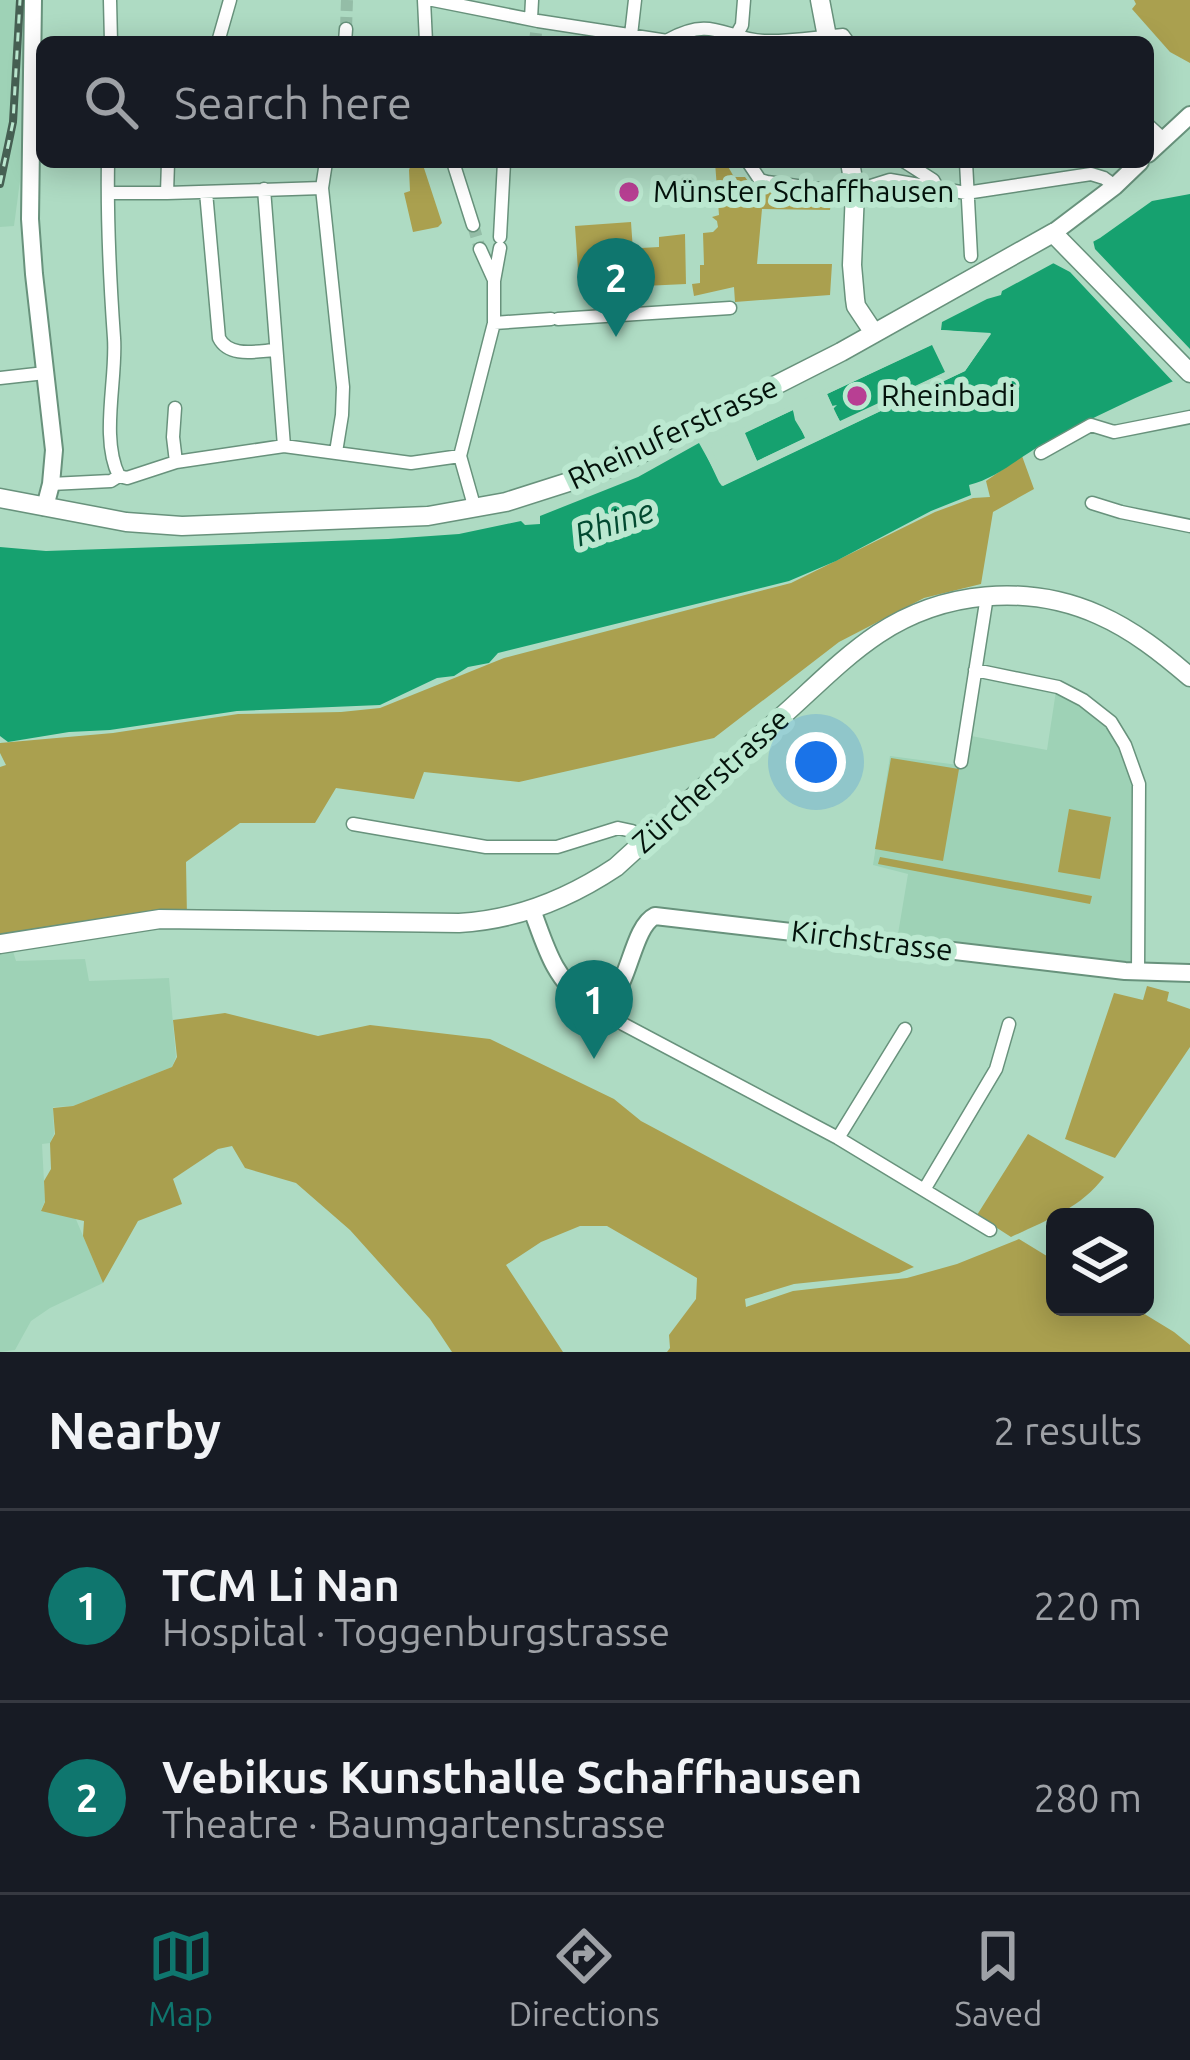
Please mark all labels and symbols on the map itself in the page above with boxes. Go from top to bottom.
place label: Münster Schaffhausen [653,174,954,208]
marker: Münster Schaffhausen [616,179,642,205]
pin: 2 [577,238,655,337]
street label: Rheinuferstrasse [562,369,783,496]
place label: Rheinbadi [881,378,1016,412]
marker: Rheinbadi [844,383,870,409]
water label: Rhine [569,491,659,552]
street label: Zürcherstrasse [625,701,795,859]
your location [786,732,846,792]
street label: Kirchstrasse [789,913,955,967]
pin: 1 [555,960,633,1059]

